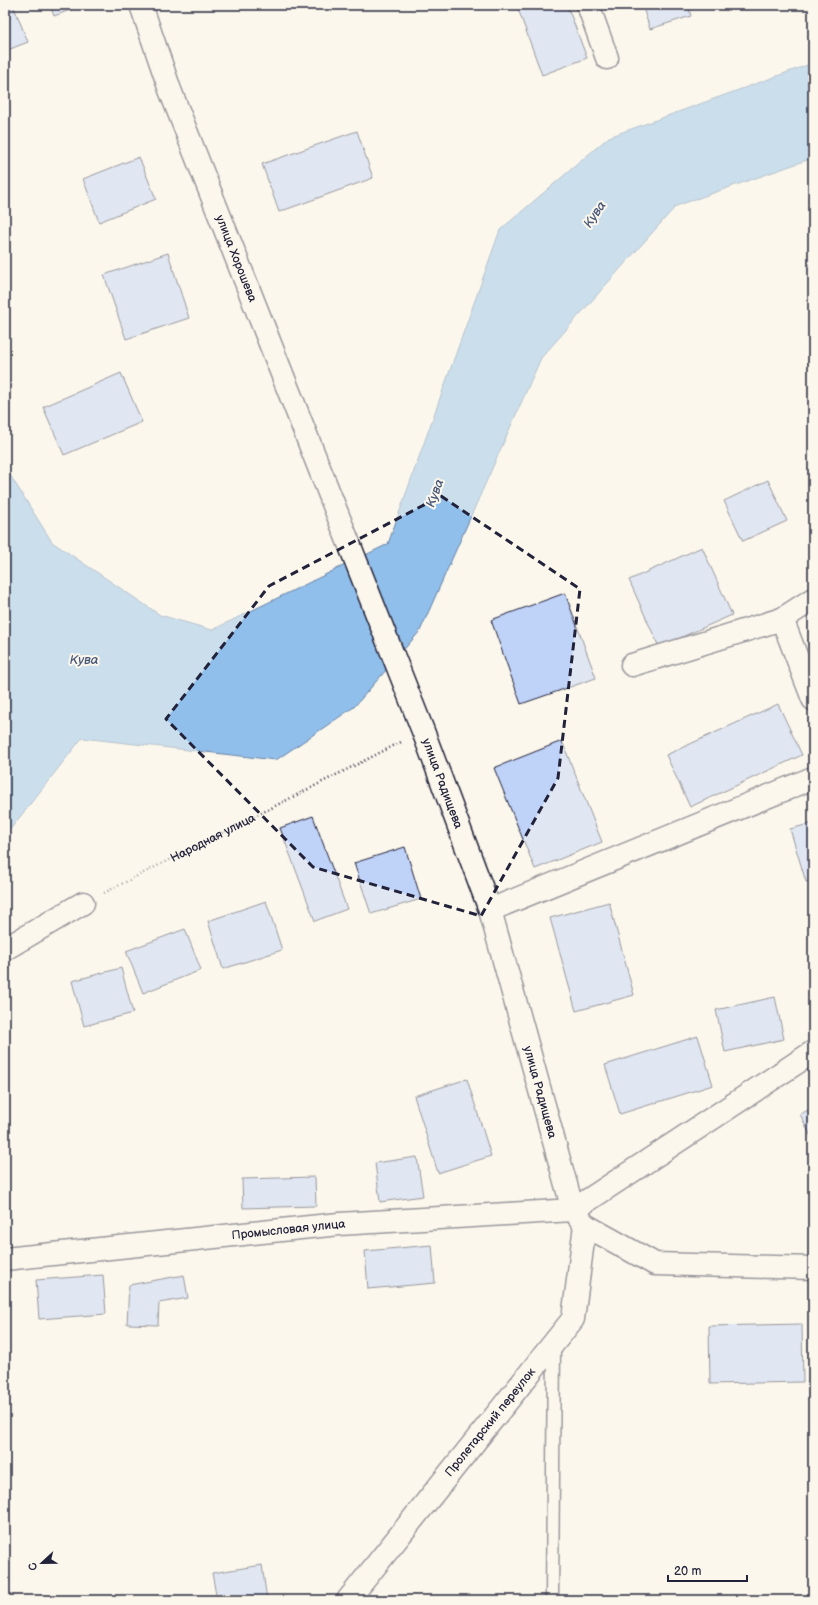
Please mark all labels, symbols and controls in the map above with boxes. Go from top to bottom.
water label: Кува [580,198,610,231]
street label: улица Хорошева [212,213,260,304]
water label: Кува [422,477,448,510]
water label: Кува [70,652,99,668]
street label: улица Радищева [418,737,466,831]
street label: Народная улица [168,810,258,866]
street label: улица Радищева [520,1044,560,1140]
street label: Промысловая улица [231,1217,346,1243]
street label: Пролетарский переулок [442,1364,539,1480]
north arrow [22,1543,62,1583]
scale bar [668,1557,747,1583]
text: С [26,1560,41,1573]
text: 20 m [674,1564,701,1579]

